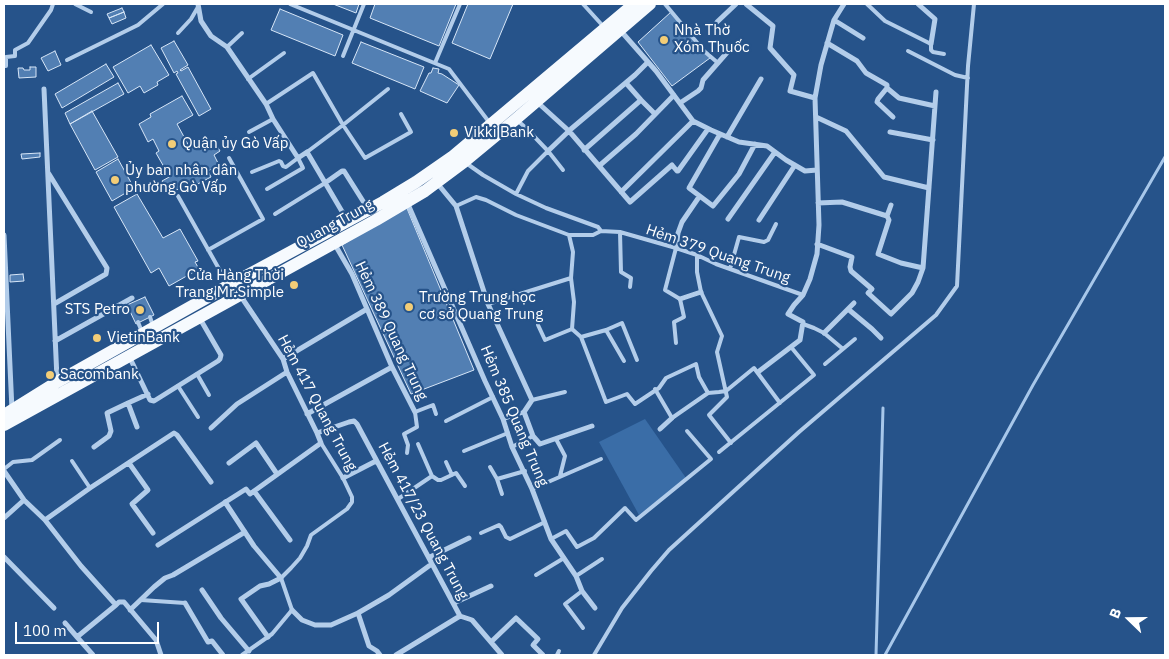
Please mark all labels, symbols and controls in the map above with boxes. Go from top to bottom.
place label: Nhà Thờ Xóm Thuốc [674,22,750,57]
marker: Nhà Thờ Xóm Thuốc [658,34,670,46]
place label: Vikki Bank [464,124,534,142]
marker: Vikki Bank [448,127,460,139]
place label: Quận ủy Gò Vấp [182,135,289,153]
marker: Quận ủy Gò Vấp [166,138,178,150]
place label: Ủy ban nhân dân phường Gò Vấp [125,162,237,197]
marker: Ủy ban nhân dân phường Gò Vấp [109,174,121,186]
street label: Quang Trung [293,195,377,253]
street label: Hẻm 379 Quang Trung [643,221,793,287]
street label: Hẻm 389 Quang Trung [351,259,431,403]
place label: Cửa Hàng Thời Trang Mr.Simple [176,267,284,302]
marker: Cửa Hàng Thời Trang Mr.Simple [288,279,300,291]
place label: Trường Trung học cơ sở Quang Trung [419,289,543,324]
place label: STS Petro [65,301,130,319]
marker: Trường Trung học cơ sở Quang Trung [403,301,415,313]
marker: STS Petro [134,304,146,316]
place label: VietinBank [107,329,180,347]
marker: VietinBank [91,332,103,344]
street label: Hẻm 417 Quang Trung [273,332,361,474]
street label: Hẻm 385 Quang Trung [476,343,552,489]
place label: Sacombank [60,366,139,384]
marker: Sacombank [44,369,56,381]
street label: Hẻm 417/23 Quang Trung [374,439,472,603]
north arrow [1104,594,1154,644]
text: B [1105,606,1125,621]
scale bar [18,612,161,644]
text: 100 m [23,621,67,640]

